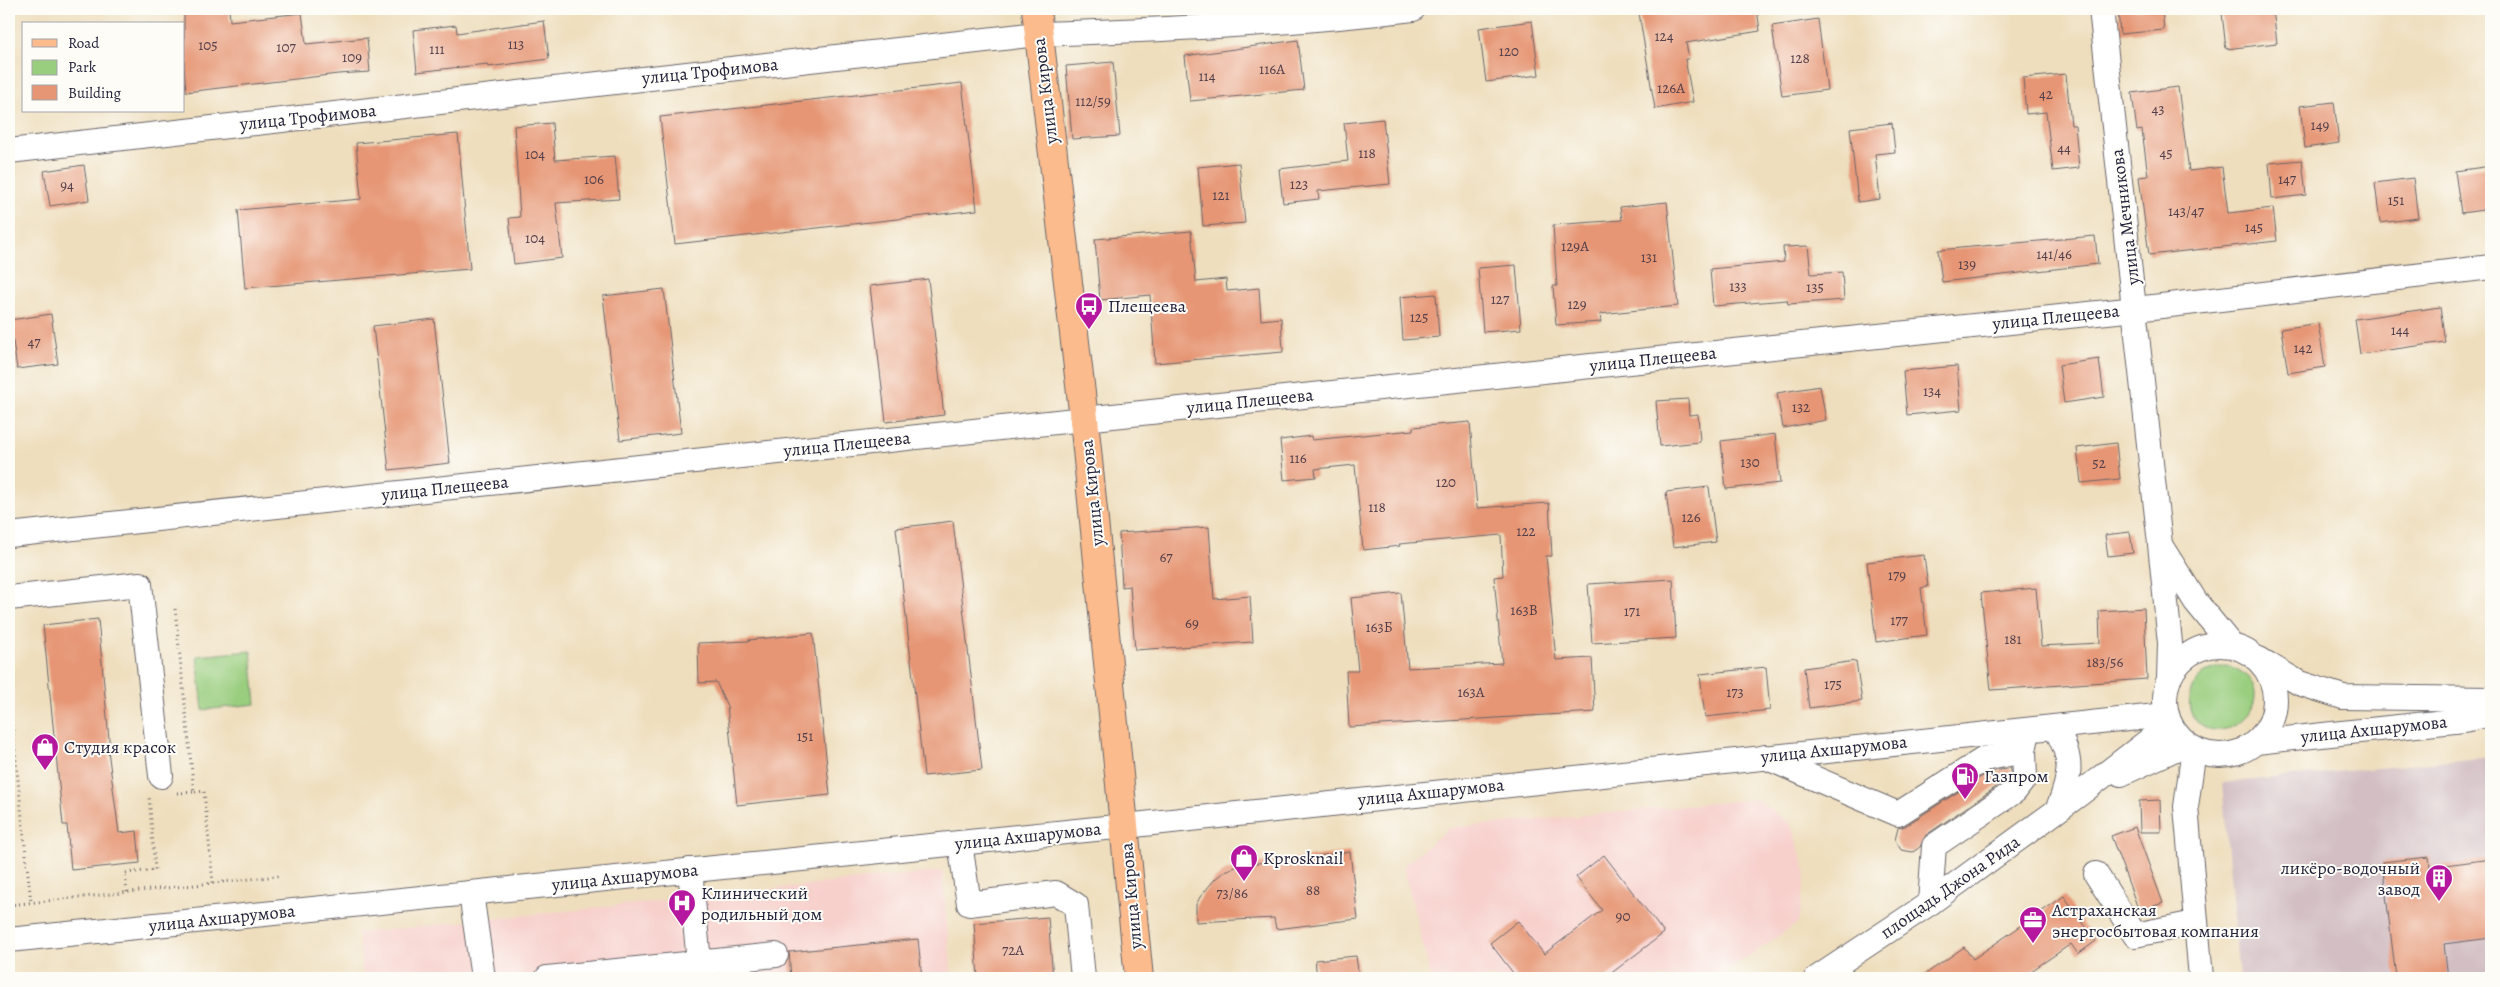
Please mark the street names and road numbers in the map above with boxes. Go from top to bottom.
street label: улица Кирова [1026,36,1064,147]
street label: улица Трофимова [640,52,780,90]
street label: улица Трофимова [238,98,378,136]
street label: улица Мечникова [2105,147,2145,288]
street label: улица Плещеева [1990,298,2121,336]
street label: улица Плещеева [1587,340,1718,378]
street label: улица Плещеева [1184,382,1315,420]
street label: улица Плещеева [781,425,912,463]
street label: улица Кирова [1074,438,1110,548]
street label: улица Плещеева [379,469,510,507]
street label: улица Ахшарумова [2299,709,2449,749]
street label: улица Ахшарумова [1759,729,1909,769]
street label: улица Ахшарумова [1356,772,1506,812]
street label: улица Ахшарумова [953,816,1103,856]
street label: площадь Джона Рида [1875,829,2025,944]
street label: улица Кирова [1114,841,1148,951]
street label: улица Ахшарумова [550,857,700,897]
street label: улица Ахшарумова [147,898,297,938]

